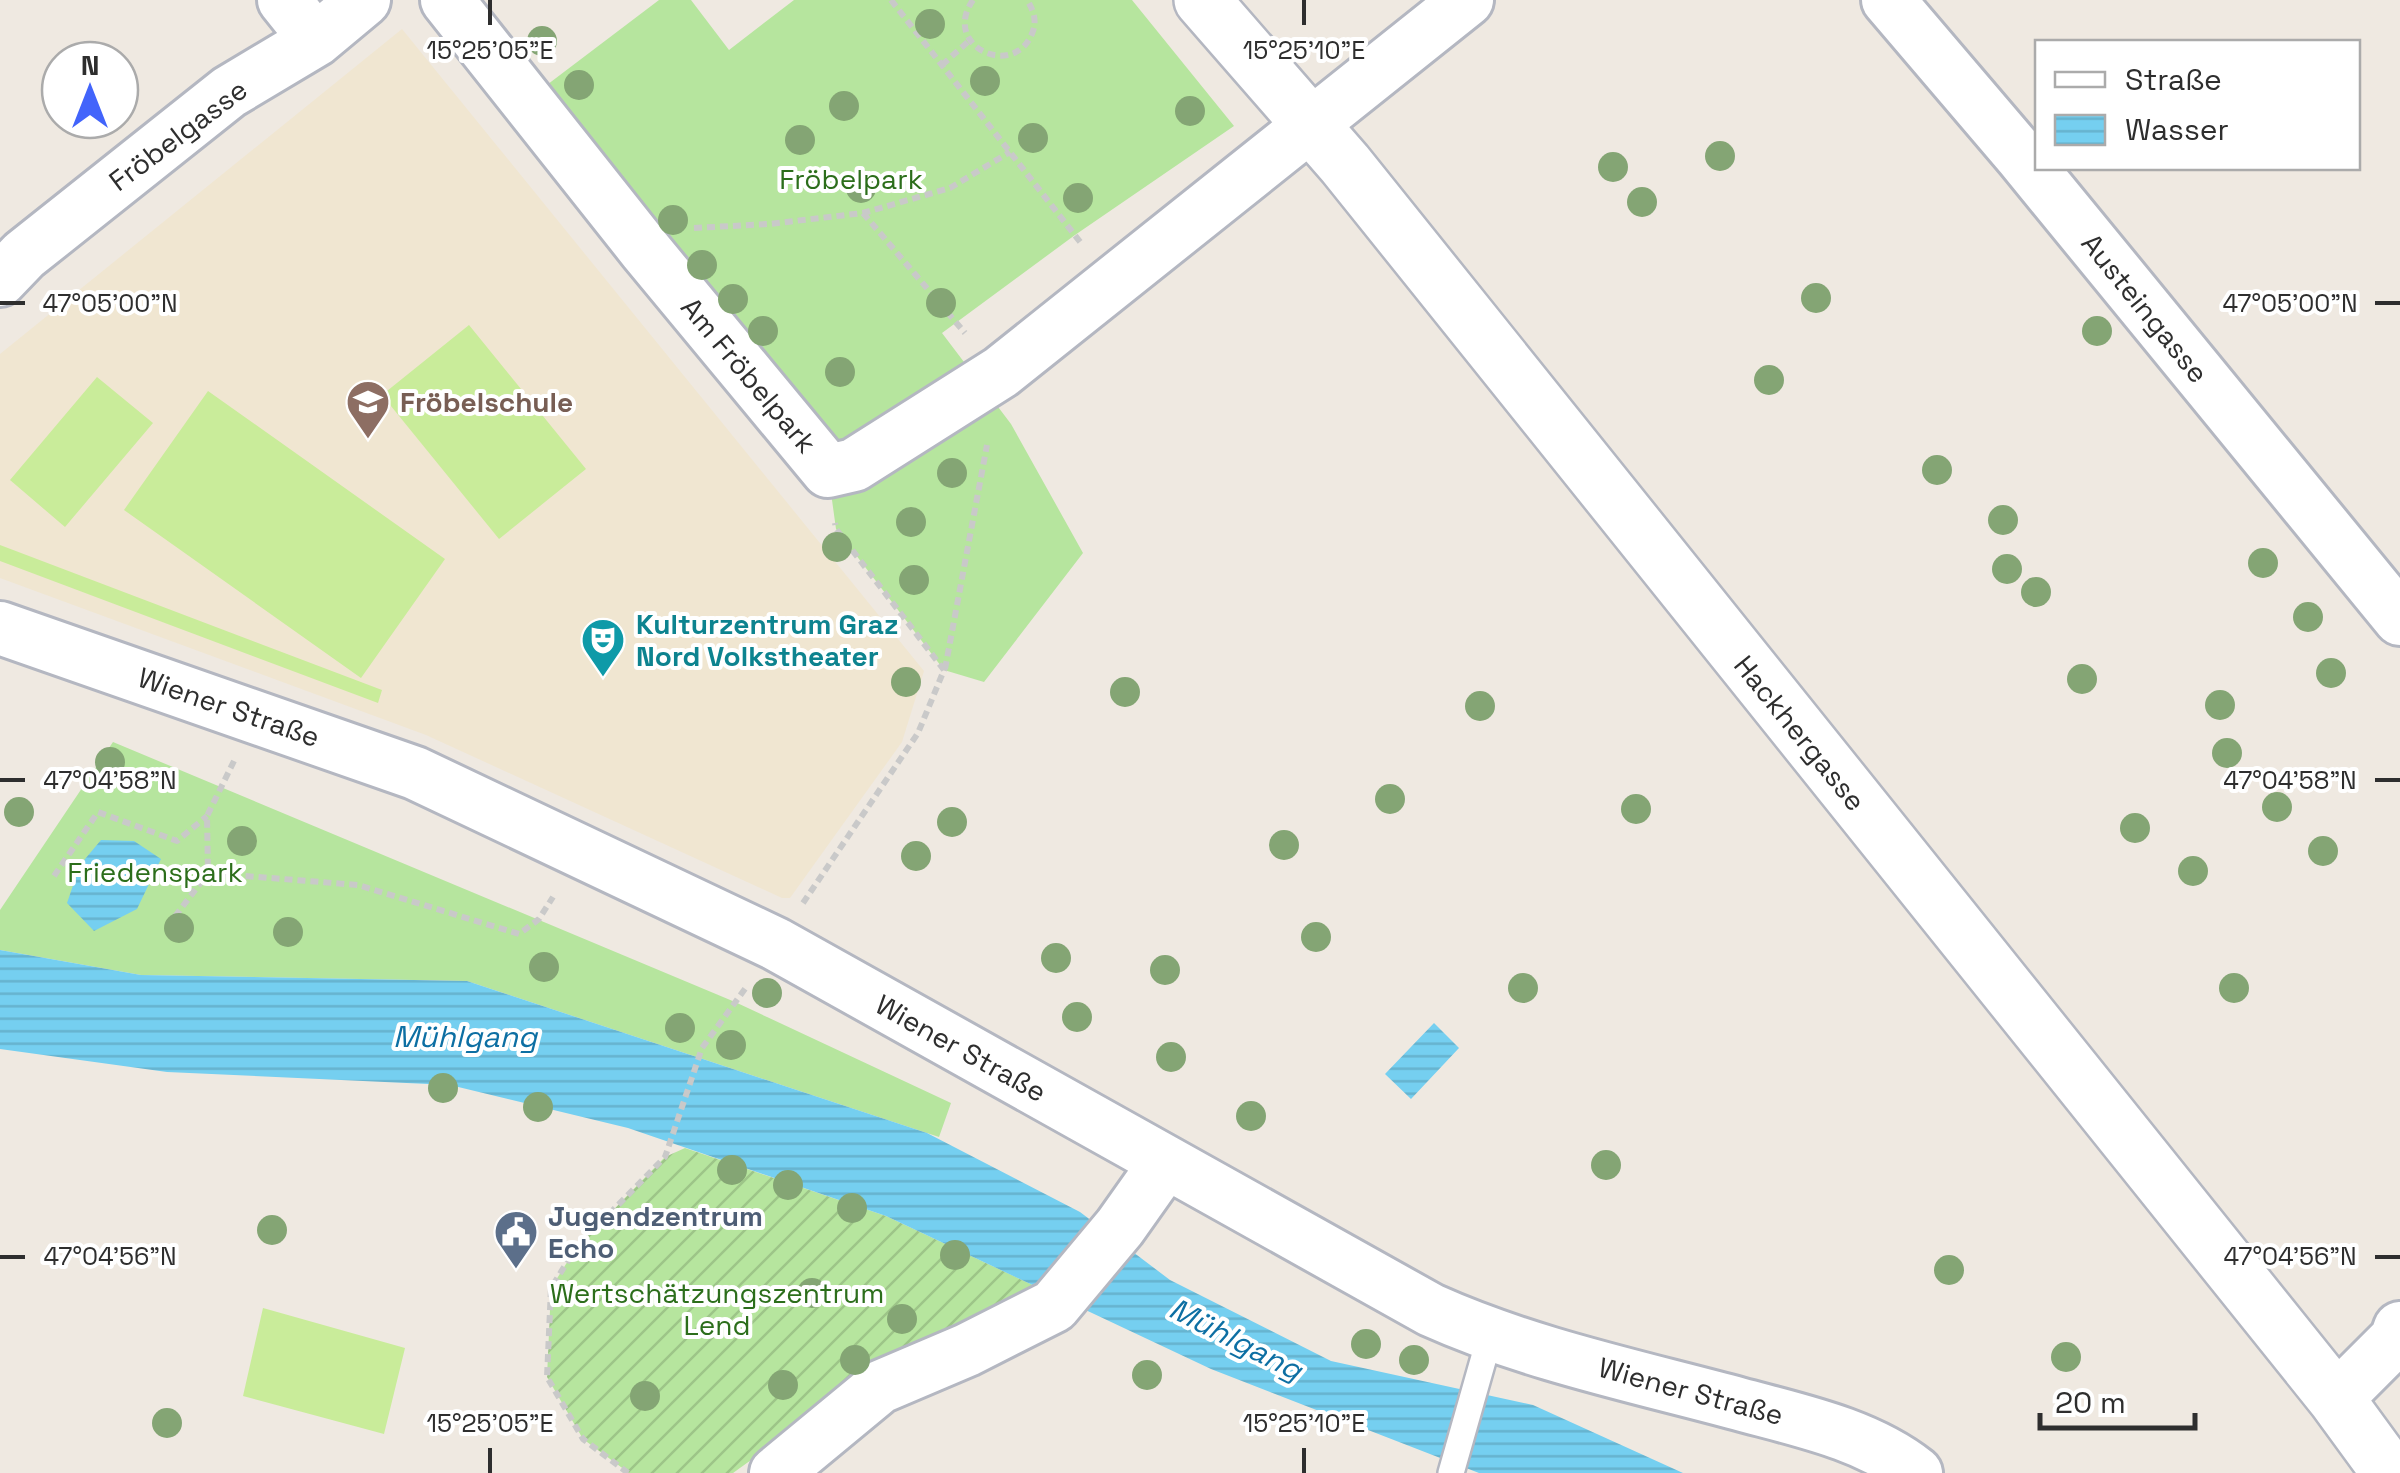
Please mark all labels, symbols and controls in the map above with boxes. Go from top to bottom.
text: 15°25'05"E [427,34,553,66]
text: 15°25'10"E [1243,34,1365,66]
north arrow [40,40,140,140]
legend [2035,40,2360,170]
text: N [81,47,99,83]
text: Straße [2125,60,2222,99]
street label: Fröbelgasse [102,71,254,199]
text: Wasser [2125,110,2229,149]
park label: Fröbelpark [779,161,923,197]
street label: Austeingasse [2074,226,2216,390]
text: 47°05'00"N [43,287,178,319]
text: 47°05'00"N [2223,287,2358,319]
street label: Am Fröbelpark [673,290,825,460]
school or university icon: Fröbelschule [345,379,391,440]
place label: Fröbelschule [400,384,573,420]
place label: Kulturzentrum Graz Nord Volkstheater [636,606,898,674]
theatre icon: Kulturzentrum Graz Nord Volkstheater [580,617,626,678]
street label: Hackhergasse [1726,648,1874,818]
street label: Wiener Straße [133,659,325,755]
text: 47°04'58"N [43,764,177,796]
text: 47°04'58"N [2223,764,2357,796]
park label: Friedenspark [67,854,243,890]
street label: Wiener Straße [869,986,1053,1110]
water label: Mühlgang [393,1017,539,1056]
place label: Jugendzentrum Echo [548,1198,763,1266]
public building icon: Jugendzentrum Echo [493,1209,539,1270]
text: 47°04'56"N [44,1240,176,1272]
text: 47°04'56"N [2224,1240,2356,1272]
park label: Wertschätzungszentrum Lend [550,1275,884,1343]
water label: Mühlgang [1163,1289,1311,1390]
street label: Wiener Straße [1595,1349,1787,1433]
scale bar [2040,1368,2195,1430]
text: 20 m [2055,1383,2126,1422]
text: 15°25'05"E [427,1407,553,1439]
text: 15°25'10"E [1243,1407,1365,1439]

